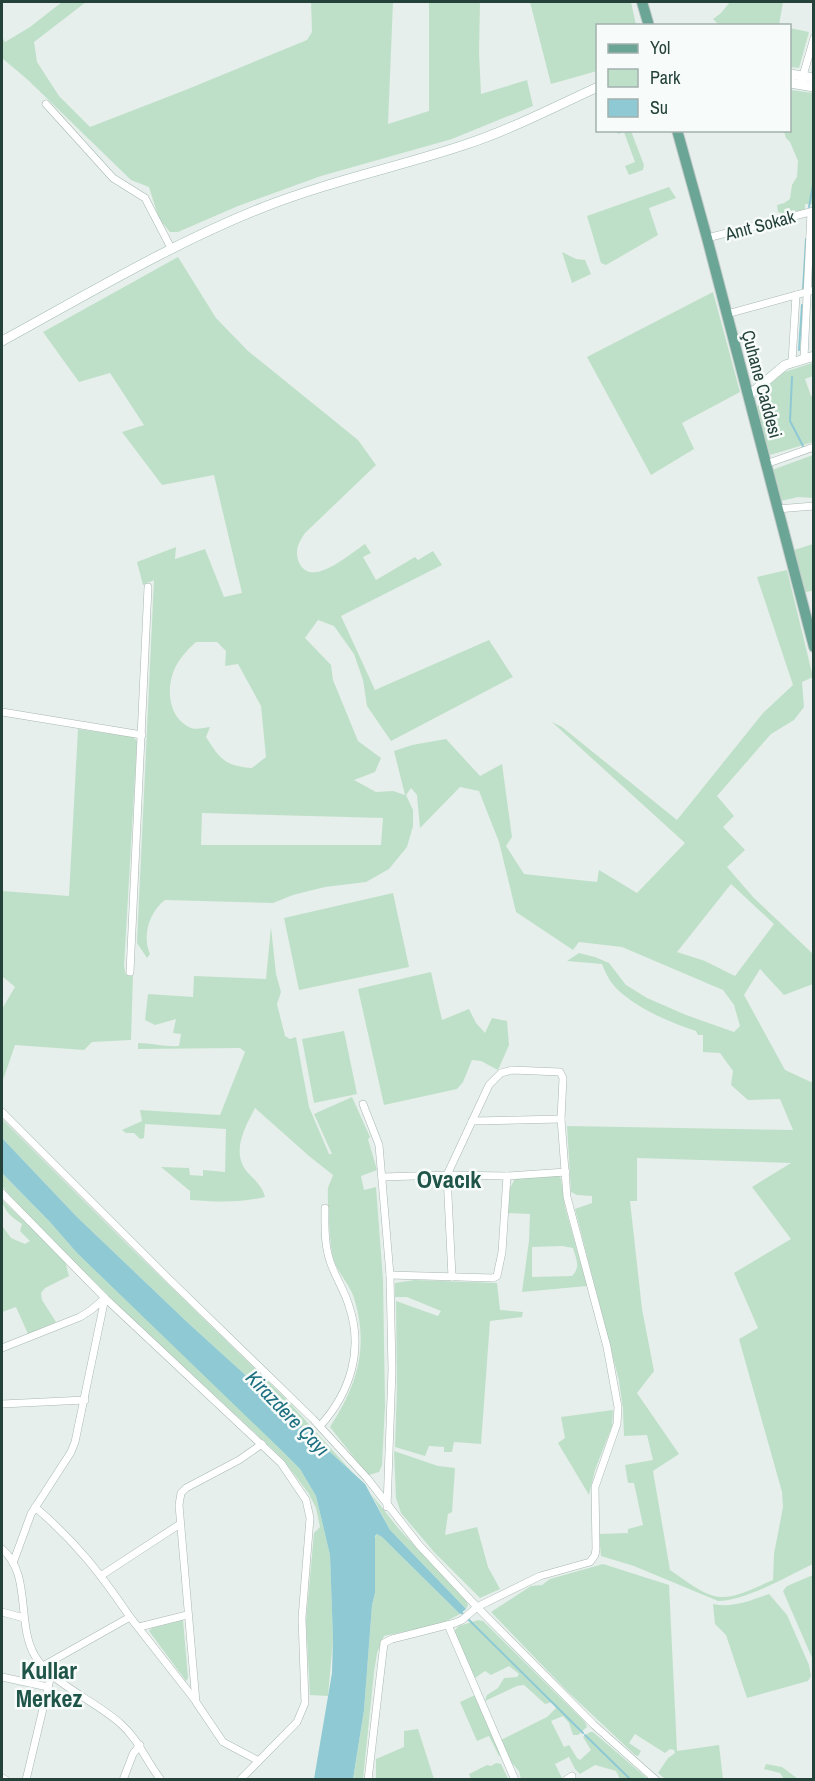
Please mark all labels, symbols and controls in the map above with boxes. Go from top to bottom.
legend [596,24,791,132]
text: Yol [650,35,670,60]
text: Park [650,65,681,90]
text: Su [650,95,668,120]
street label: Anıt Sokak [721,204,798,247]
street label: Çuhane Caddesi [736,327,788,441]
district label: Ovacık [417,1163,481,1195]
water label: Kirazdere Çayı [240,1364,336,1462]
district label: Kullar Merkez [16,1654,83,1714]

